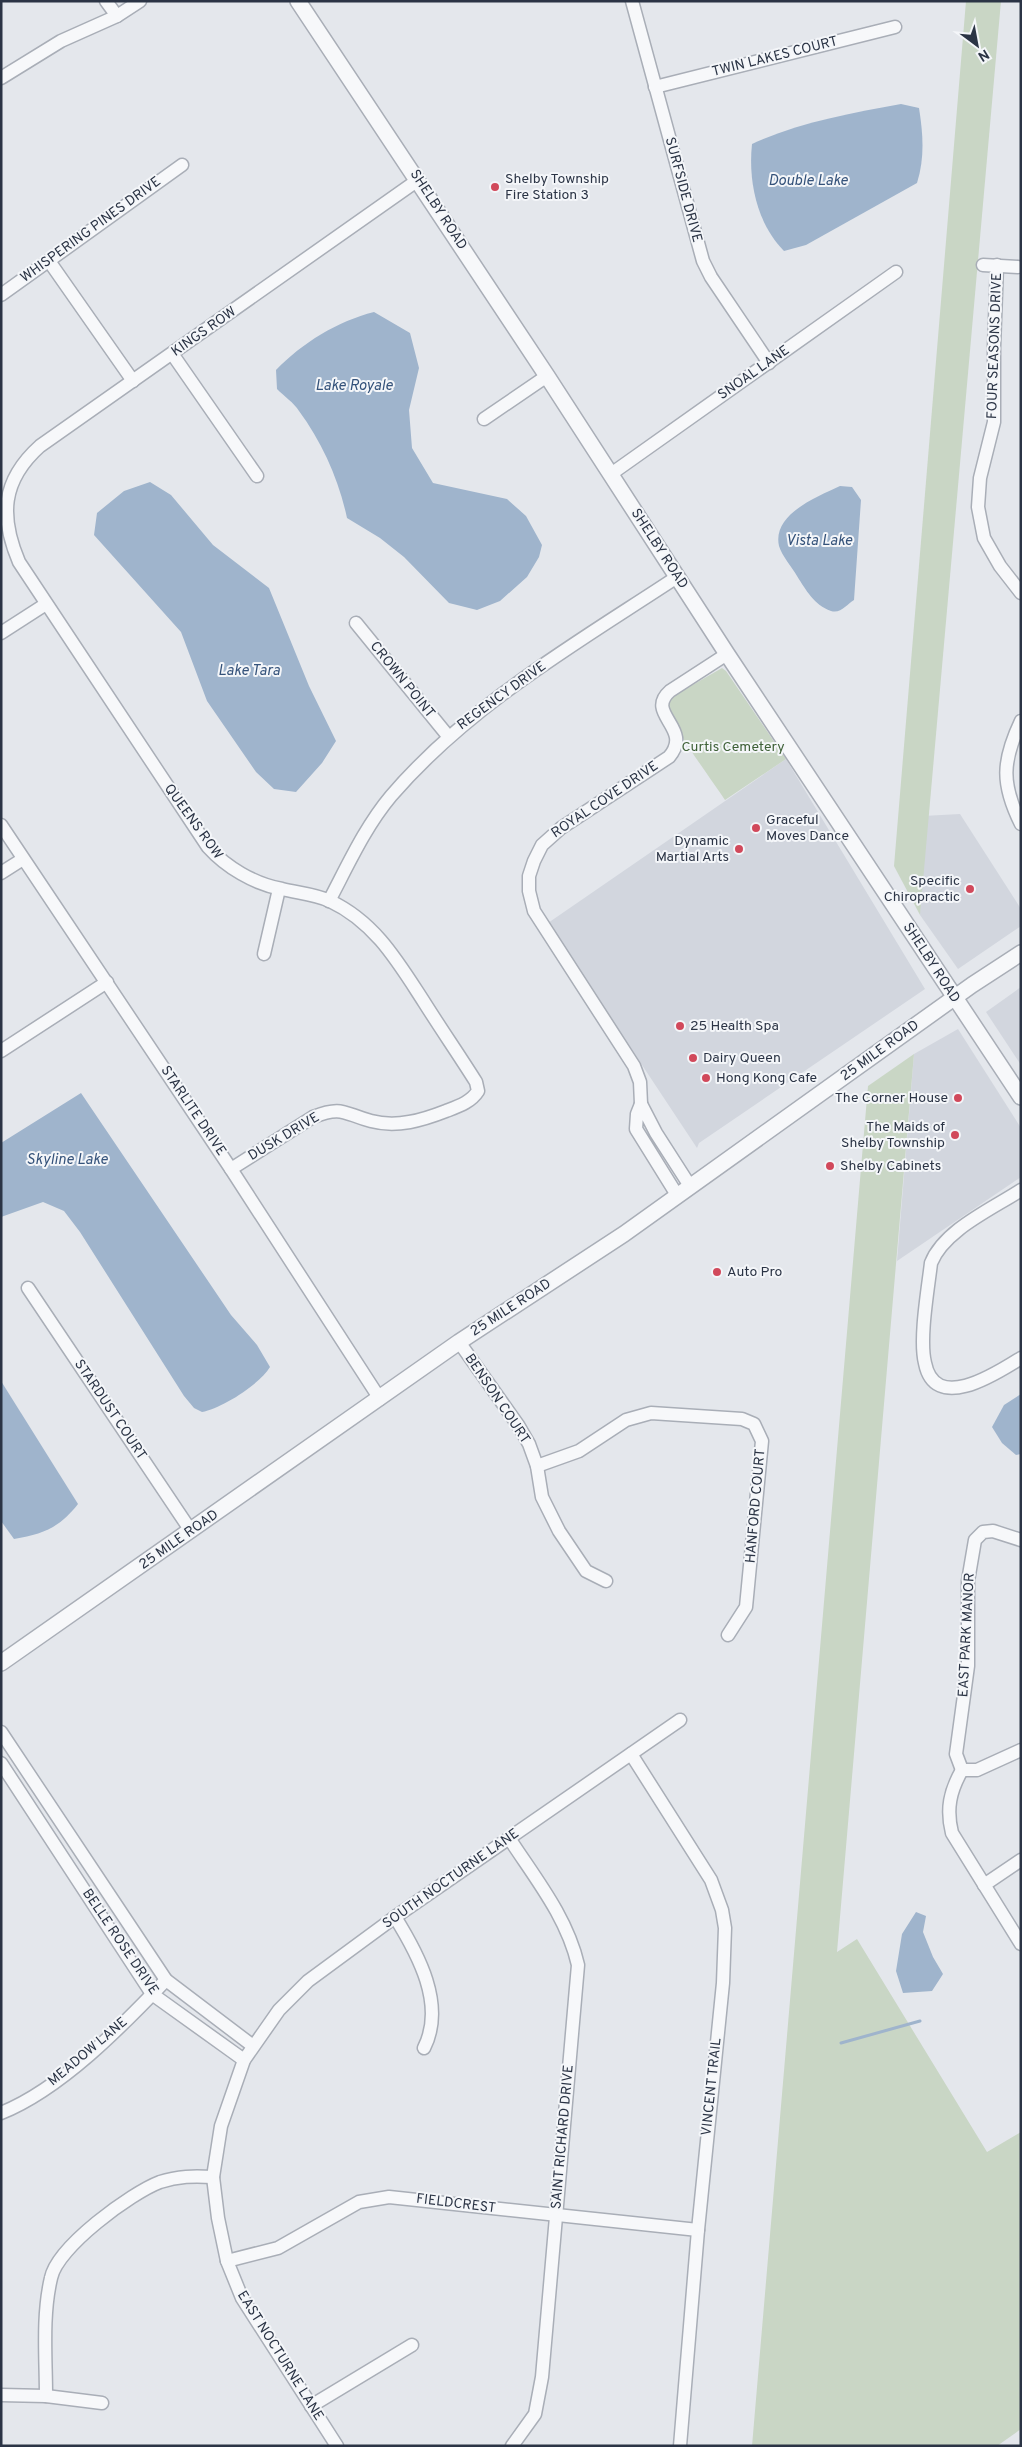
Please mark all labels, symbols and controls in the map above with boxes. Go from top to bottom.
north arrow [952,20,1002,70]
street label: TWIN LAKES COURT [710,33,840,81]
text: N [974,45,992,65]
street label: SURFSIDE DRIVE [661,135,705,245]
street label: SHELBY ROAD [406,167,470,253]
place label: Shelby Township Fire Station 3 [505,171,609,204]
water label: Double Lake [768,172,848,191]
street label: WHISPERING PINES DRIVE [18,173,164,287]
marker: Shelby Township Fire Station 3 [489,181,501,193]
street label: FOUR SEASONS DRIVE [984,272,1006,420]
street label: KINGS ROW [168,303,240,360]
street label: SNOAL LANE [715,342,793,404]
water label: Lake Royale [315,377,393,396]
street label: SHELBY ROAD [627,506,691,592]
water label: Vista Lake [786,532,853,551]
street label: CROWN POINT [366,638,438,722]
street label: REGENCY DRIVE [454,658,550,734]
water label: Lake Tara [218,662,280,681]
park label: Curtis Cemetery [681,739,785,756]
street label: ROYAL COVE DRIVE [548,758,662,842]
street label: QUEENS ROW [160,781,226,863]
place label: Graceful Moves Dance [766,812,849,845]
marker: Graceful Moves Dance [750,822,762,834]
place label: Dynamic Martial Arts [656,833,729,866]
marker: Dynamic Martial Arts [733,843,745,855]
place label: Specific Chiropractic [884,873,960,906]
marker: Specific Chiropractic [964,883,976,895]
street label: SHELBY ROAD [899,920,963,1006]
street label: 25 MILE ROAD [837,1017,923,1085]
place label: 25 Health Spa [690,1018,779,1035]
marker: 25 Health Spa [674,1020,686,1032]
place label: Dairy Queen [703,1050,781,1067]
marker: Dairy Queen [687,1052,699,1064]
street label: STARLITE DRIVE [157,1063,229,1159]
place label: Hong Kong Cafe [716,1070,817,1087]
marker: Hong Kong Cafe [700,1072,712,1084]
place label: The Corner House [835,1090,948,1107]
marker: The Corner House [952,1092,964,1104]
street label: DUSK DRIVE [245,1109,323,1165]
place label: The Maids of Shelby Township [841,1119,945,1152]
marker: The Maids of Shelby Township [949,1129,961,1141]
water label: Skyline Lake [26,1151,108,1170]
place label: Shelby Cabinets [840,1158,941,1175]
marker: Shelby Cabinets [824,1160,836,1172]
place label: Auto Pro [727,1264,782,1281]
marker: Auto Pro [711,1266,723,1278]
street label: 25 MILE ROAD [467,1276,555,1340]
street label: BENSON COURT [461,1351,533,1447]
street label: STARDUST COURT [70,1357,150,1463]
street label: HANFORD COURT [743,1448,769,1564]
street label: 25 MILE ROAD [136,1506,222,1574]
street label: EAST PARK MANOR [955,1572,979,1698]
street label: SOUTH NOCTURNE LANE [380,1825,522,1933]
street label: BELLE ROSE DRIVE [78,1886,162,1998]
street label: MEADOW LANE [45,2014,131,2090]
street label: VINCENT TRAIL [698,2037,726,2137]
street label: SAINT RICHARD DRIVE [548,2064,578,2210]
street label: FIELDCREST [415,2191,497,2217]
street label: EAST NOCTURNE LANE [233,2288,327,2424]

